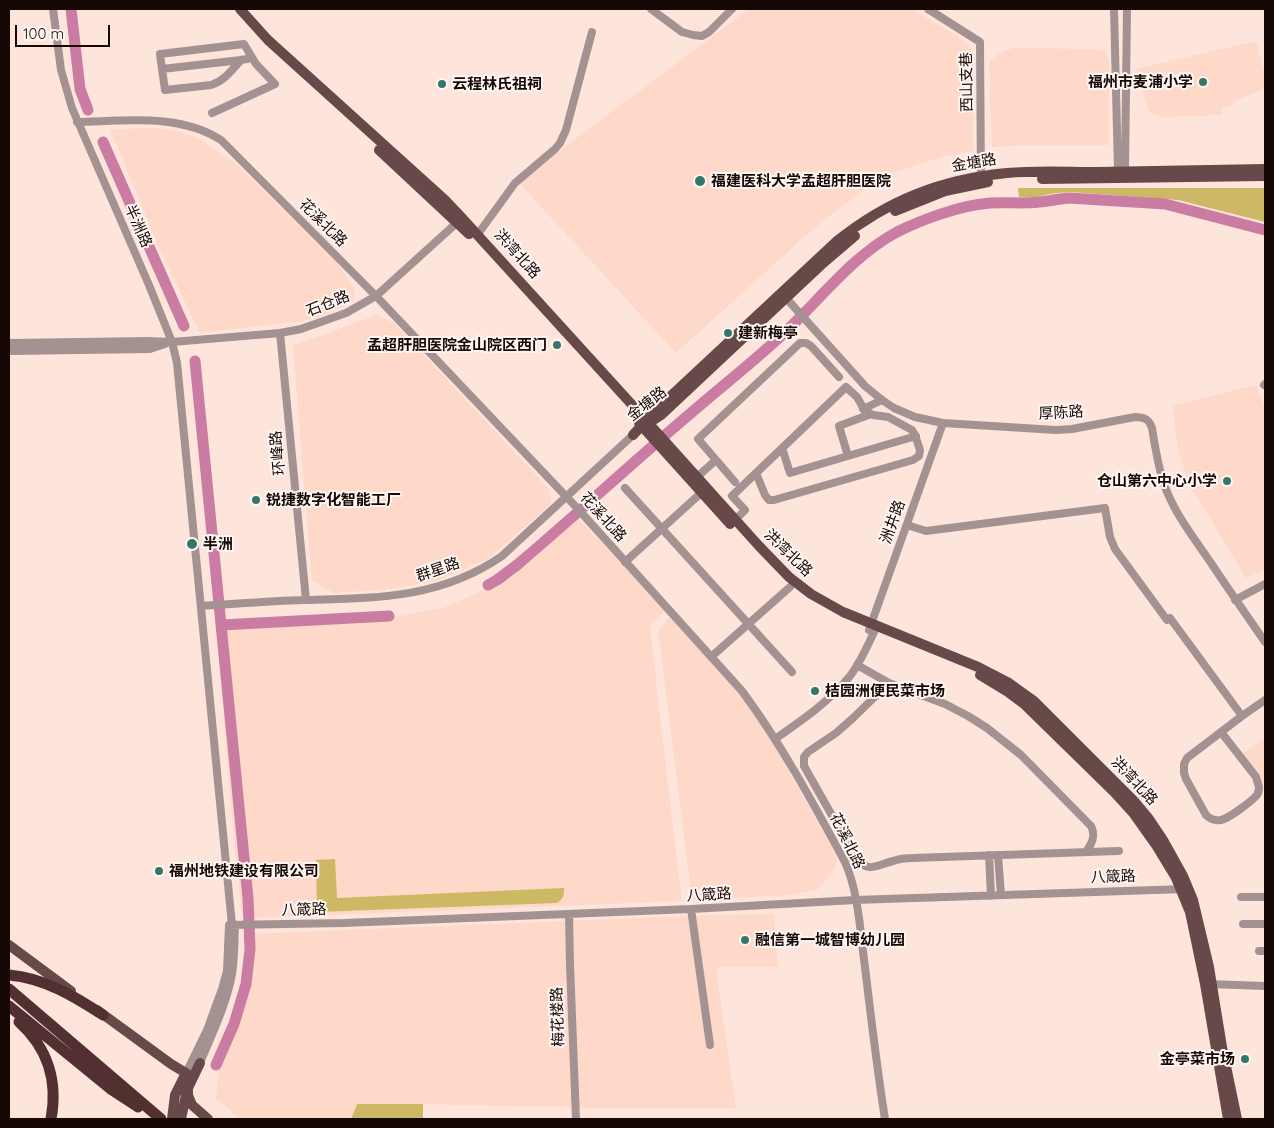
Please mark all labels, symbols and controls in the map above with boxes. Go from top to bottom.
scale bar [18,15,112,47]
text: 100 m [23,24,64,43]
street label: 西山支巷 [957,52,977,112]
place label: 福州市麦浦小学 [1088,73,1193,91]
place label: 云程林氏祖祠 [452,75,542,93]
marker: 福州市麦浦小学 [1197,76,1209,88]
marker: 云程林氏祖祠 [436,78,448,90]
street label: 金塘路 [950,150,998,176]
place label: 福建医科大学孟超肝胆医院 [711,172,891,190]
marker: 福建医科大学孟超肝胆医院 [693,174,707,188]
street label: 花溪北路 [295,195,351,251]
street label: 半洲路 [121,202,155,250]
street label: 洪湾北路 [490,226,544,282]
street label: 石仓路 [304,287,352,321]
place label: 建新梅亭 [738,324,798,342]
marker: 建新梅亭 [722,327,734,339]
place label: 孟超肝胆医院金山院区西门 [367,336,547,354]
marker: 孟超肝胆医院金山院区西门 [551,339,563,351]
street label: 金塘路 [624,383,670,425]
street label: 厚陈路 [1038,403,1084,423]
street label: 环峰路 [267,430,289,476]
place label: 仓山第六中心小学 [1097,472,1217,490]
marker: 仓山第六中心小学 [1221,475,1233,487]
street label: 花溪北路 [576,489,630,545]
place label: 锐捷数字化智能工厂 [266,491,401,509]
marker: 锐捷数字化智能工厂 [250,494,262,506]
street label: 洲井路 [877,498,909,546]
street label: 洪湾北路 [760,526,816,580]
place label: 半洲 [203,535,233,553]
marker: 半洲 [185,537,199,551]
street label: 群星路 [414,554,462,586]
place label: 桔园洲便民菜市场 [825,682,945,700]
marker: 桔园洲便民菜市场 [809,685,821,697]
street label: 洪湾北路 [1107,753,1161,809]
street label: 花溪北路 [826,810,868,872]
place label: 福州地铁建设有限公司 [169,862,319,880]
marker: 福州地铁建设有限公司 [153,865,165,877]
street label: 八箴路 [1090,867,1136,887]
street label: 八箴路 [686,885,732,905]
street label: 八箴路 [281,901,327,919]
place label: 融信第一城智博幼儿园 [755,931,905,949]
marker: 融信第一城智博幼儿园 [739,934,751,946]
street label: 梅花楼路 [548,987,568,1047]
place label: 金亭菜市场 [1160,1050,1235,1068]
marker: 金亭菜市场 [1239,1053,1251,1065]

